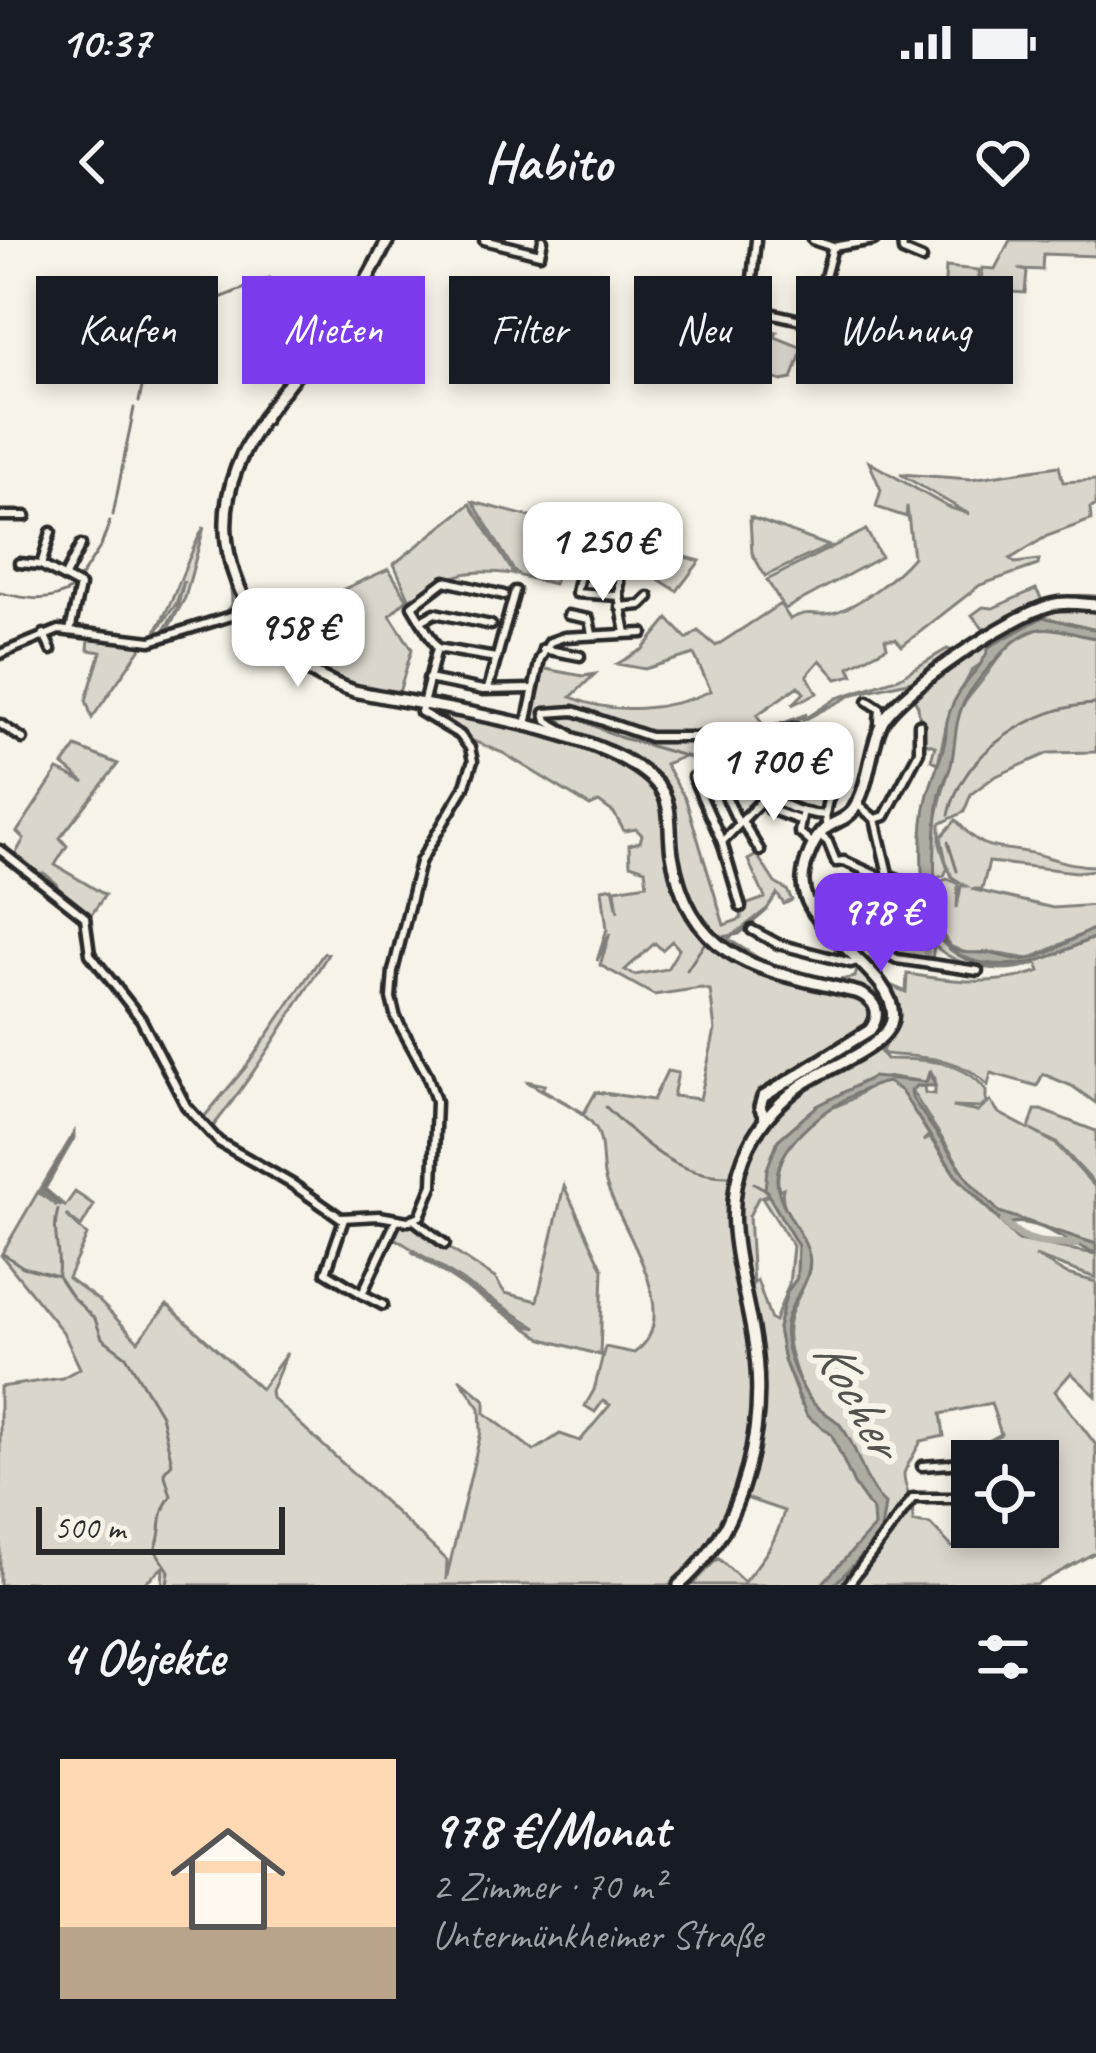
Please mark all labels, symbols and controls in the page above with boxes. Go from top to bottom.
text: 10:37 [60,14,150,71]
text: Habito [484,128,612,196]
icon: back [60,129,126,195]
icon: heart [970,129,1036,195]
chip: Kaufen [36,276,218,384]
chip: Mieten [242,276,425,384]
chip: Filter [449,276,610,384]
chip: Neu [634,276,772,384]
chip: Wohnung [796,276,1013,384]
pin: 1 250 € [492,502,714,604]
text: 1 250 € [550,516,656,565]
pin: 958 € [214,588,382,690]
text: 958 € [259,602,337,651]
pin: 1 700 € [663,722,885,824]
text: 1 700 € [721,736,827,785]
pin: 978 € [797,873,965,975]
text: 978 € [841,887,921,936]
water label: Kocher [798,1326,922,1475]
map controls [951,1440,1059,1548]
button: locate [951,1440,1059,1548]
scale bar [36,1501,285,1554]
text: 500 m [54,1507,125,1549]
icon: filters [970,1624,1036,1690]
text: 4 Objekte [60,1625,225,1689]
text: 978 €/Monat [432,1798,669,1862]
icon: home [156,1807,300,1951]
text: 2 Zimmer · 70 m² [432,1862,664,1911]
text: Untermünkheimer Straße [432,1911,763,1960]

